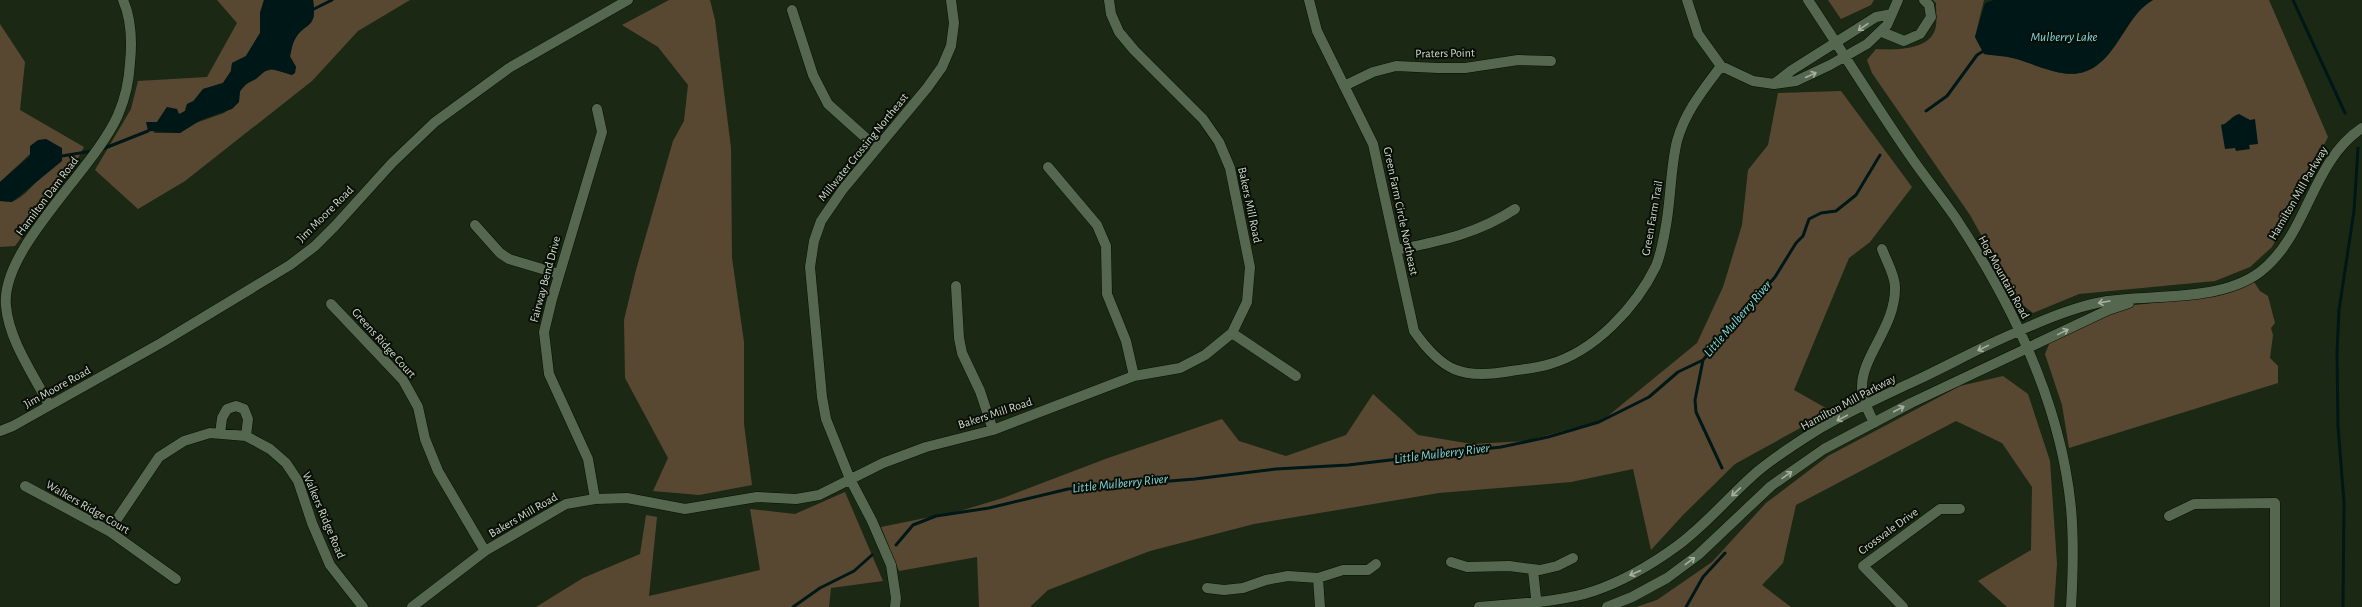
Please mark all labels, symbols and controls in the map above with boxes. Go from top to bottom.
one-way arrow [1858,23,1869,31]
water label: Mulberry Lake [2031,31,2098,44]
street label: Praters Point [1415,46,1475,60]
one-way arrow [1804,71,1816,78]
street label: Millwater Crossing Northeast [816,91,910,203]
street label: Hamilton Mill Parkway [2266,144,2331,242]
street label: Green Farm Circle Northeast [1382,146,1421,276]
street label: Hamilton Dam Road [14,154,80,238]
street label: Bakers Mill Road [1236,166,1264,244]
street label: Green Farm Trail [1639,179,1665,257]
street label: Jim Moore Road [294,183,356,245]
street label: Hog Mountain Road [1976,233,2032,321]
street label: Fairway Bend Drive [528,235,563,324]
water label: Little Mulberry River [1702,278,1775,359]
one-way arrow [2098,298,2111,306]
street label: Greens Ridge Court [350,306,418,380]
one-way arrow [2056,328,2068,335]
one-way arrow [1978,345,1990,352]
street label: Jim Moore Road [22,364,92,410]
street label: Hamilton Mill Parkway [1798,372,1898,433]
street label: Bakers Mill Road [956,395,1034,431]
one-way arrow [1893,405,1905,413]
one-way arrow [1836,414,1848,422]
water label: Little Mulberry River [1394,442,1491,466]
street label: Walkers Ridge Road [300,470,348,560]
one-way arrow [1781,471,1792,479]
water label: Little Mulberry River [1072,472,1169,495]
street label: Walkers Ridge Court [44,478,132,536]
one-way arrow [1731,487,1741,497]
street label: Bakers Mill Road [487,490,559,540]
street label: Crossvale Drive [1856,505,1920,557]
one-way arrow [1684,557,1695,565]
one-way arrow [1629,570,1641,577]

